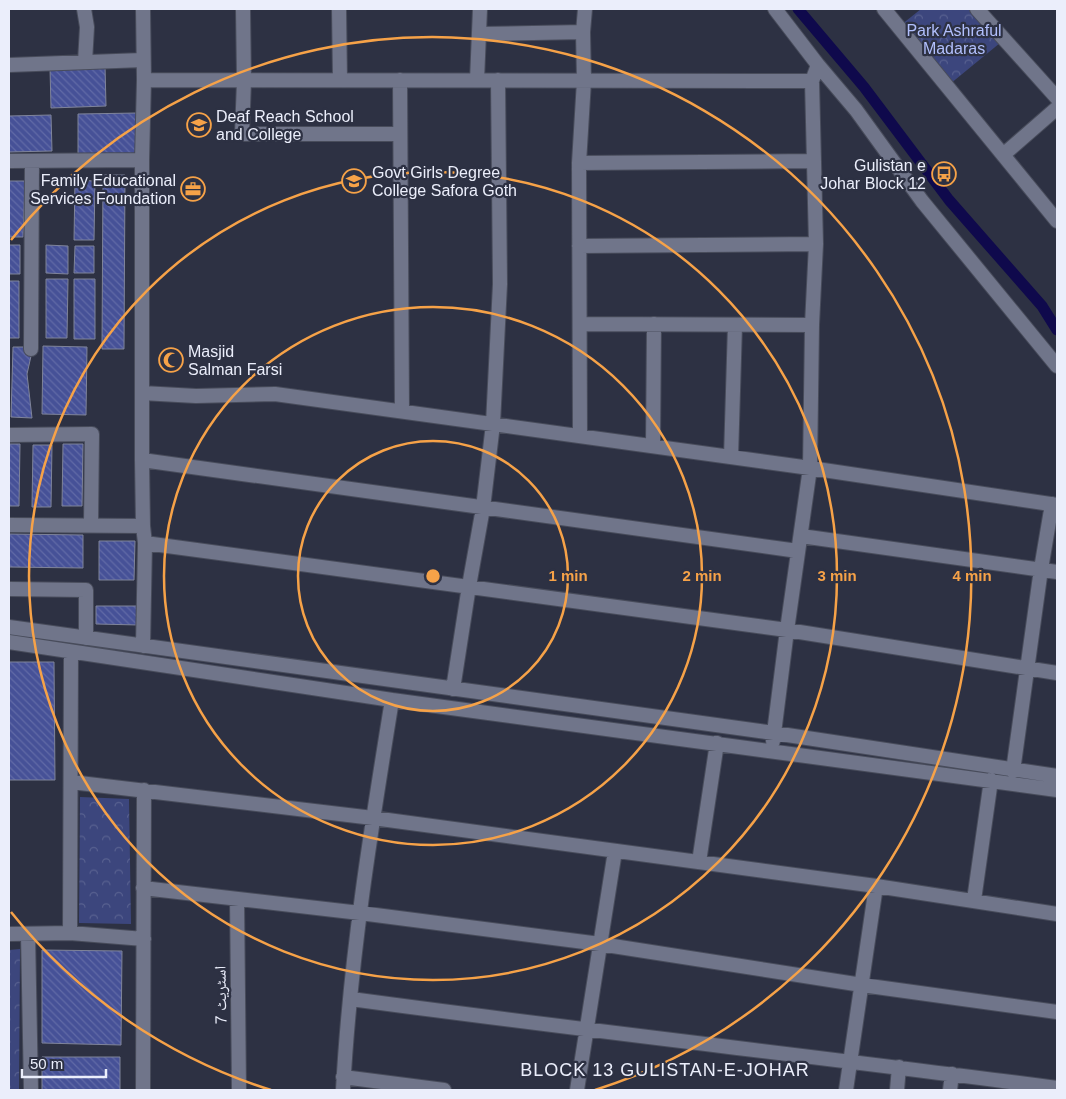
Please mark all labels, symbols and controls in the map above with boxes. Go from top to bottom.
park label: Park Ashraful Madaras [906,22,1002,57]
place label: Deaf Reach School and College [216,108,354,143]
school or university icon: Deaf Reach School and College [186,112,212,138]
place label: Gulistan e Johar Block 12 [820,157,926,192]
bus stop icon: Gulistan e Johar Block 12 [931,161,957,187]
place label: Govt Girls Degree College Safora Goth [372,164,517,199]
school or university icon: Govt Girls Degree College Safora Goth [341,168,367,194]
place label: Family Educational Services Foundation [30,172,176,207]
office icon: Family Educational Services Foundation [180,176,206,202]
place label: Masjid Salman Farsi [188,343,282,378]
mosque icon: Masjid Salman Farsi [158,347,184,373]
centre of rings [424,567,442,585]
text: 1 min [548,567,588,584]
text: 2 min [682,567,722,584]
text: 3 min [817,567,857,584]
text: 4 min [952,567,992,584]
street label: اسٹریٹ 7 [211,966,231,1024]
scale bar [22,1046,106,1078]
text: 50 m [30,1055,63,1072]
district label: BLOCK 13 GULISTAN-E-JOHAR [520,1060,810,1080]

